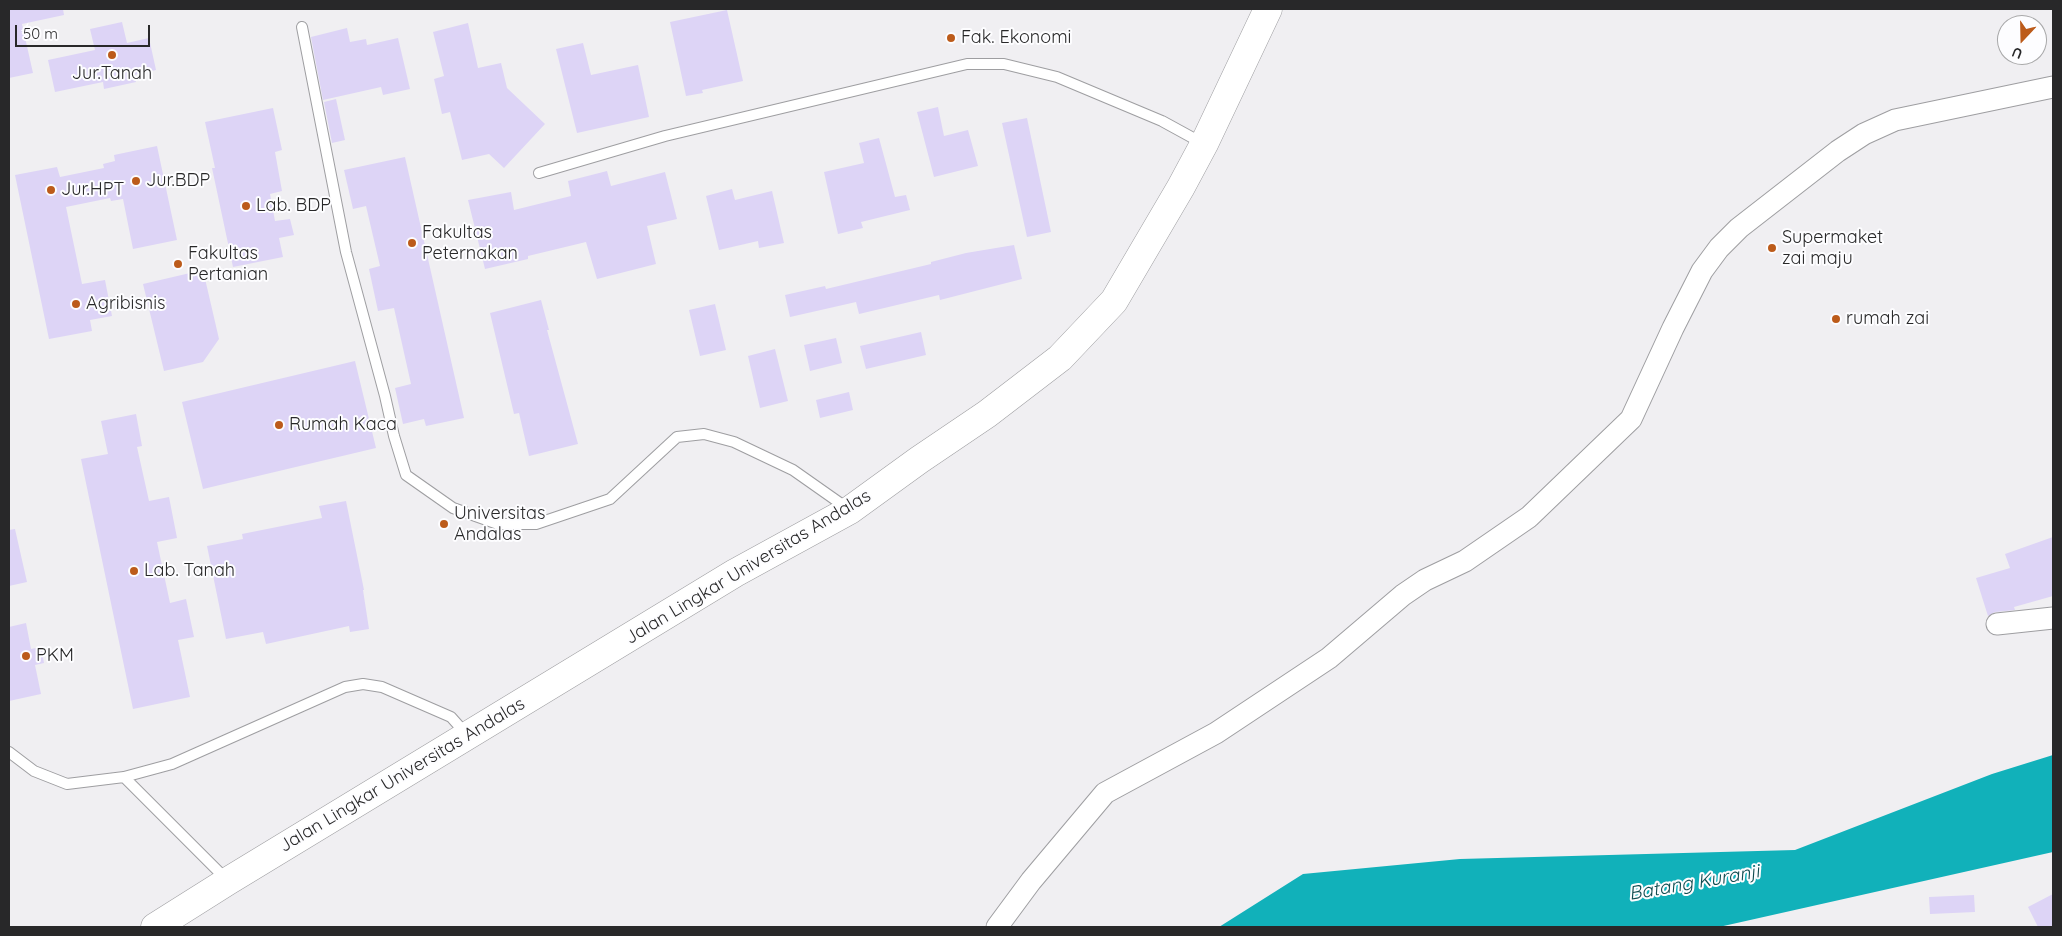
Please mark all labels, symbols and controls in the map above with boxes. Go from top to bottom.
scale bar [18,15,152,47]
north arrow [1997,15,2047,65]
text: 50 m [23,24,58,43]
place label: Fak. Ekonomi [961,27,1071,49]
marker: Fak. Ekonomi [945,32,957,44]
text: U [2009,43,2025,63]
marker: Jur.Tanah [106,49,118,61]
place label: Jur.Tanah [72,63,152,85]
place label: Jur.BDP [146,170,210,192]
marker: Jur.BDP [130,175,142,187]
place label: Jur.HPT [61,179,124,201]
marker: Jur.HPT [45,184,57,196]
place label: Lab. BDP [256,195,331,217]
marker: Lab. BDP [240,200,252,212]
place label: Fakultas Peternakan [422,222,518,264]
place label: Supermaket zai maju [1782,227,1883,270]
marker: Fakultas Peternakan [406,237,418,249]
marker: Supermaket zai maju [1766,242,1778,254]
place label: Fakultas Pertanian [188,243,268,286]
marker: Fakultas Pertanian [172,258,184,270]
place label: Agribisnis [86,293,166,315]
marker: Agribisnis [70,298,82,310]
place label: rumah zai [1846,308,1929,330]
marker: rumah zai [1830,313,1842,325]
place label: Rumah Kaca [289,414,397,436]
marker: Rumah Kaca [273,419,285,431]
street label: Jalan Lingkar Universitas Andalas [621,485,875,649]
place label: Universitas Andalas [454,503,545,546]
marker: Universitas Andalas [438,518,450,530]
place label: Lab. Tanah [144,560,235,582]
marker: Lab. Tanah [128,565,140,577]
place label: PKM [36,645,74,667]
marker: PKM [20,650,32,662]
street label: Jalan Lingkar Universitas Andalas [275,693,529,857]
water label: Batang Kuranji [1627,860,1761,906]

